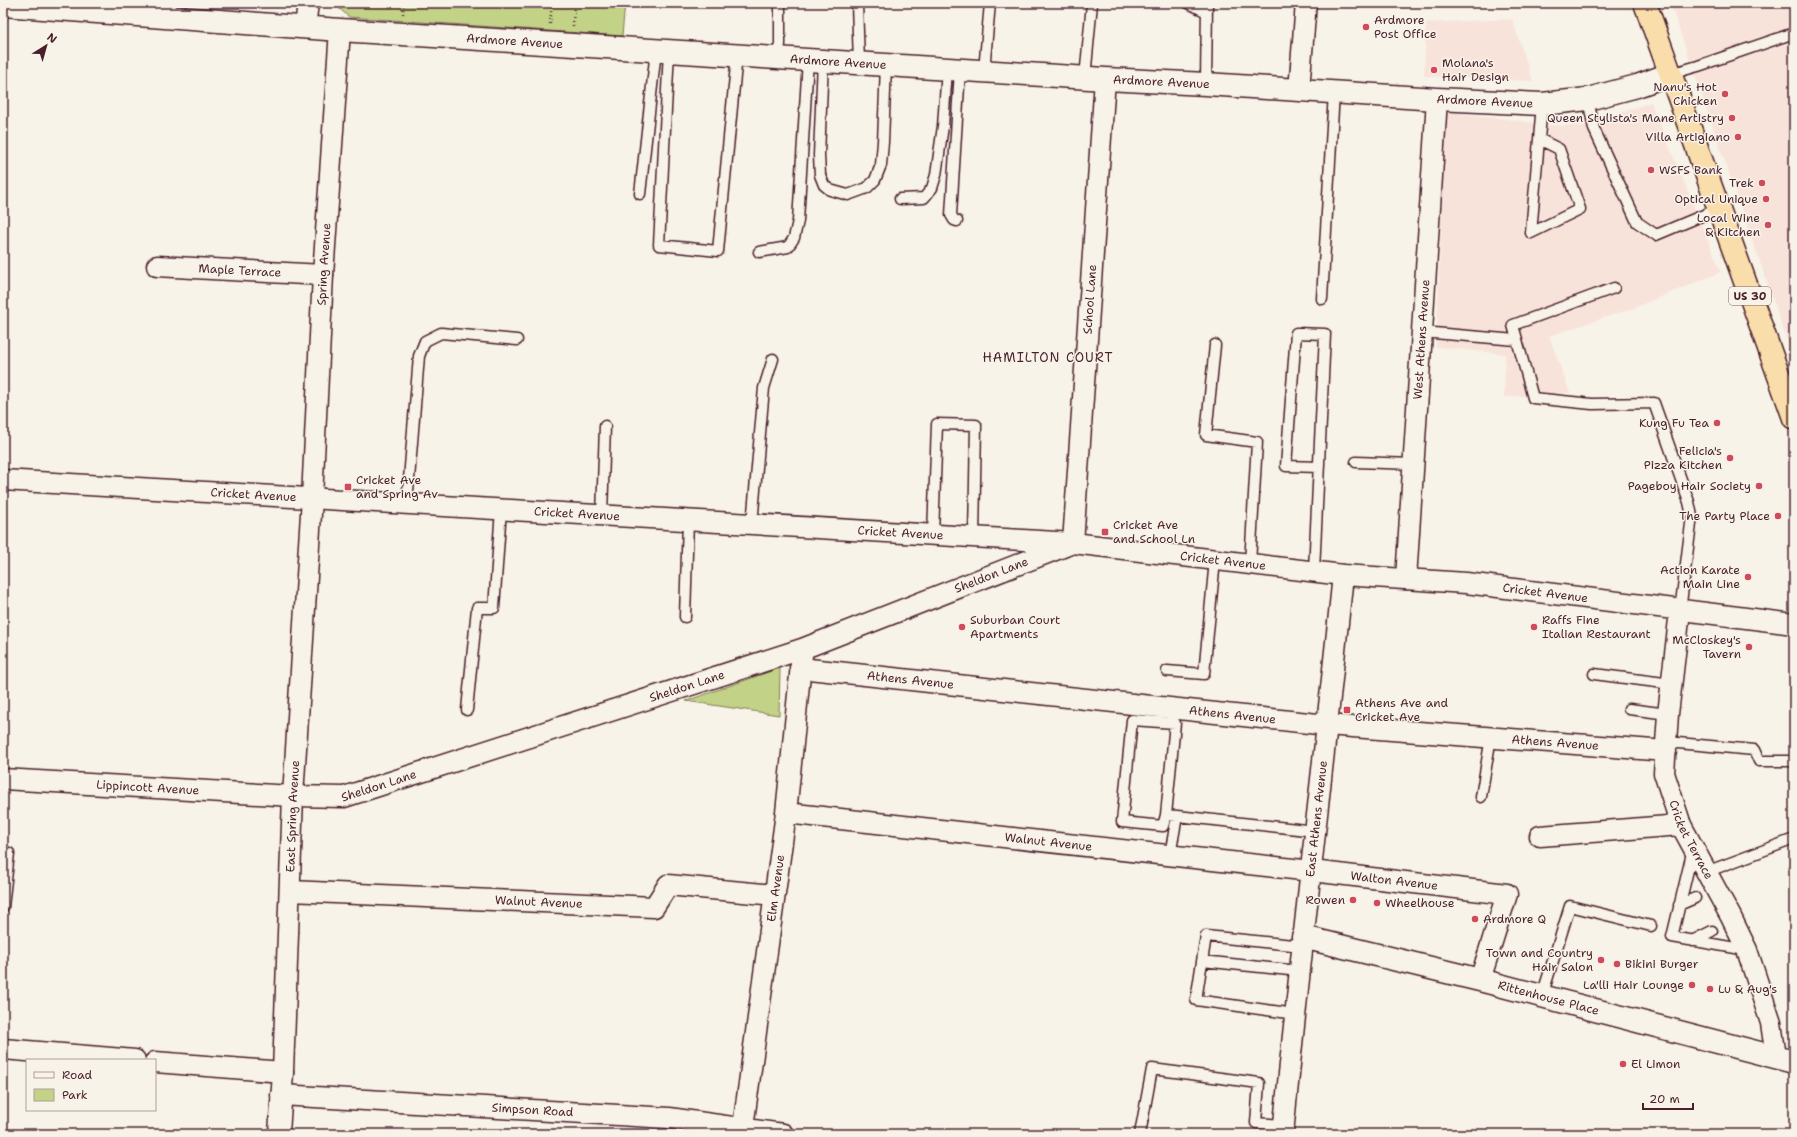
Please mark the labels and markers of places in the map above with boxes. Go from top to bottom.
place label: Ardmore Post Office [1374,12,1437,42]
marker: Ardmore Post Office [1361,22,1371,32]
place label: Molana's Hair Design [1442,55,1509,85]
marker: Molana's Hair Design [1429,65,1439,75]
place label: Nanu's Hot Chicken [1653,79,1717,109]
marker: Nanu's Hot Chicken [1720,89,1730,99]
place label: Queen Stylista's Mane Artistry [1547,110,1724,126]
marker: Queen Stylista's Mane Artistry [1727,113,1737,123]
place label: Villa Artigiano [1645,129,1730,145]
marker: Villa Artigiano [1733,132,1743,142]
place label: WSFS Bank [1659,162,1723,178]
marker: WSFS Bank [1646,165,1656,175]
place label: Trek [1729,175,1754,191]
marker: Trek [1757,178,1767,188]
place label: Optical Unique [1674,191,1758,207]
marker: Optical Unique [1761,194,1771,204]
place label: Local Wine & Kitchen [1697,210,1760,240]
marker: Local Wine & Kitchen [1763,220,1773,230]
place label: Kung Fu Tea [1639,415,1710,431]
marker: Kung Fu Tea [1712,418,1722,428]
place label: Felicia's Pizza Kitchen [1644,443,1722,473]
marker: Felicia's Pizza Kitchen [1725,453,1735,463]
place label: Cricket Ave and Spring Av [356,472,438,502]
place label: Pageboy Hair Society [1628,478,1751,494]
marker: Pageboy Hair Society [1754,481,1764,491]
marker: Cricket Ave and Spring Av [343,482,353,492]
place label: The Party Place [1679,508,1770,524]
marker: The Party Place [1773,511,1783,521]
place label: Cricket Ave and School Ln [1113,517,1195,547]
marker: Cricket Ave and School Ln [1100,527,1110,537]
place label: Action Karate Main Line [1660,562,1740,592]
marker: Action Karate Main Line [1743,572,1753,582]
place label: Suburban Court Apartments [970,612,1060,642]
place label: Raffs Fine Italian Restaurant [1542,612,1651,642]
marker: Suburban Court Apartments [957,622,967,632]
marker: Raffs Fine Italian Restaurant [1529,622,1539,632]
place label: McCloskey's Tavern [1672,632,1741,662]
marker: McCloskey's Tavern [1744,642,1754,652]
place label: Athens Ave and Cricket Ave [1355,695,1449,725]
marker: Athens Ave and Cricket Ave [1342,705,1352,715]
place label: Rowen [1306,892,1345,908]
marker: Rowen [1348,895,1358,905]
place label: Wheelhouse [1385,895,1455,911]
marker: Wheelhouse [1372,898,1382,908]
place label: Ardmore Q [1483,911,1546,927]
marker: Ardmore Q [1470,914,1480,924]
place label: Town and Country Hair Salon [1486,945,1593,975]
marker: Town and Country Hair Salon [1596,955,1606,965]
place label: Bikini Burger [1625,956,1699,972]
marker: Bikini Burger [1612,959,1622,969]
place label: La'lli Hair Lounge [1583,977,1684,993]
marker: La'lli Hair Lounge [1687,980,1697,990]
place label: Lu & Aug's [1718,981,1777,997]
marker: Lu & Aug's [1705,984,1715,994]
place label: El Limon [1631,1056,1680,1072]
marker: El Limon [1618,1059,1628,1069]

